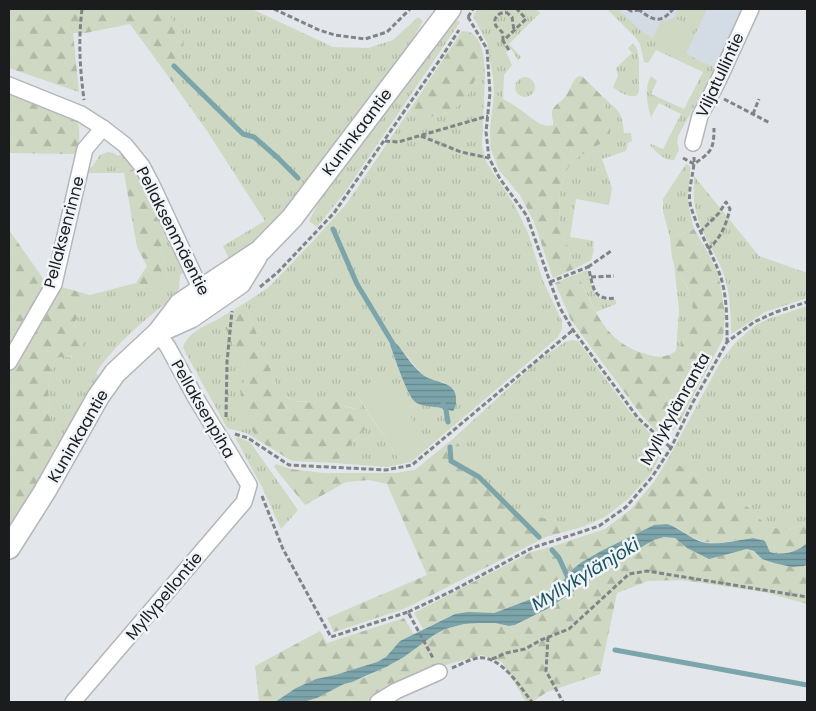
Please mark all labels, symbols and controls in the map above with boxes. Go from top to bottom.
street label: Viljatullintie [690,29,750,121]
street label: Kuninkaantie [317,83,398,180]
street label: Pellaksenmäentie [131,163,215,299]
street label: Pellaksenrinne [38,173,90,290]
street label: Myllykylänranta [635,349,715,469]
street label: Pellaksenpiha [165,355,241,463]
street label: Kuninkaantie [42,385,114,487]
water label: Myllykylänjoki [526,532,644,616]
street label: Myllypellontie [120,547,208,645]

